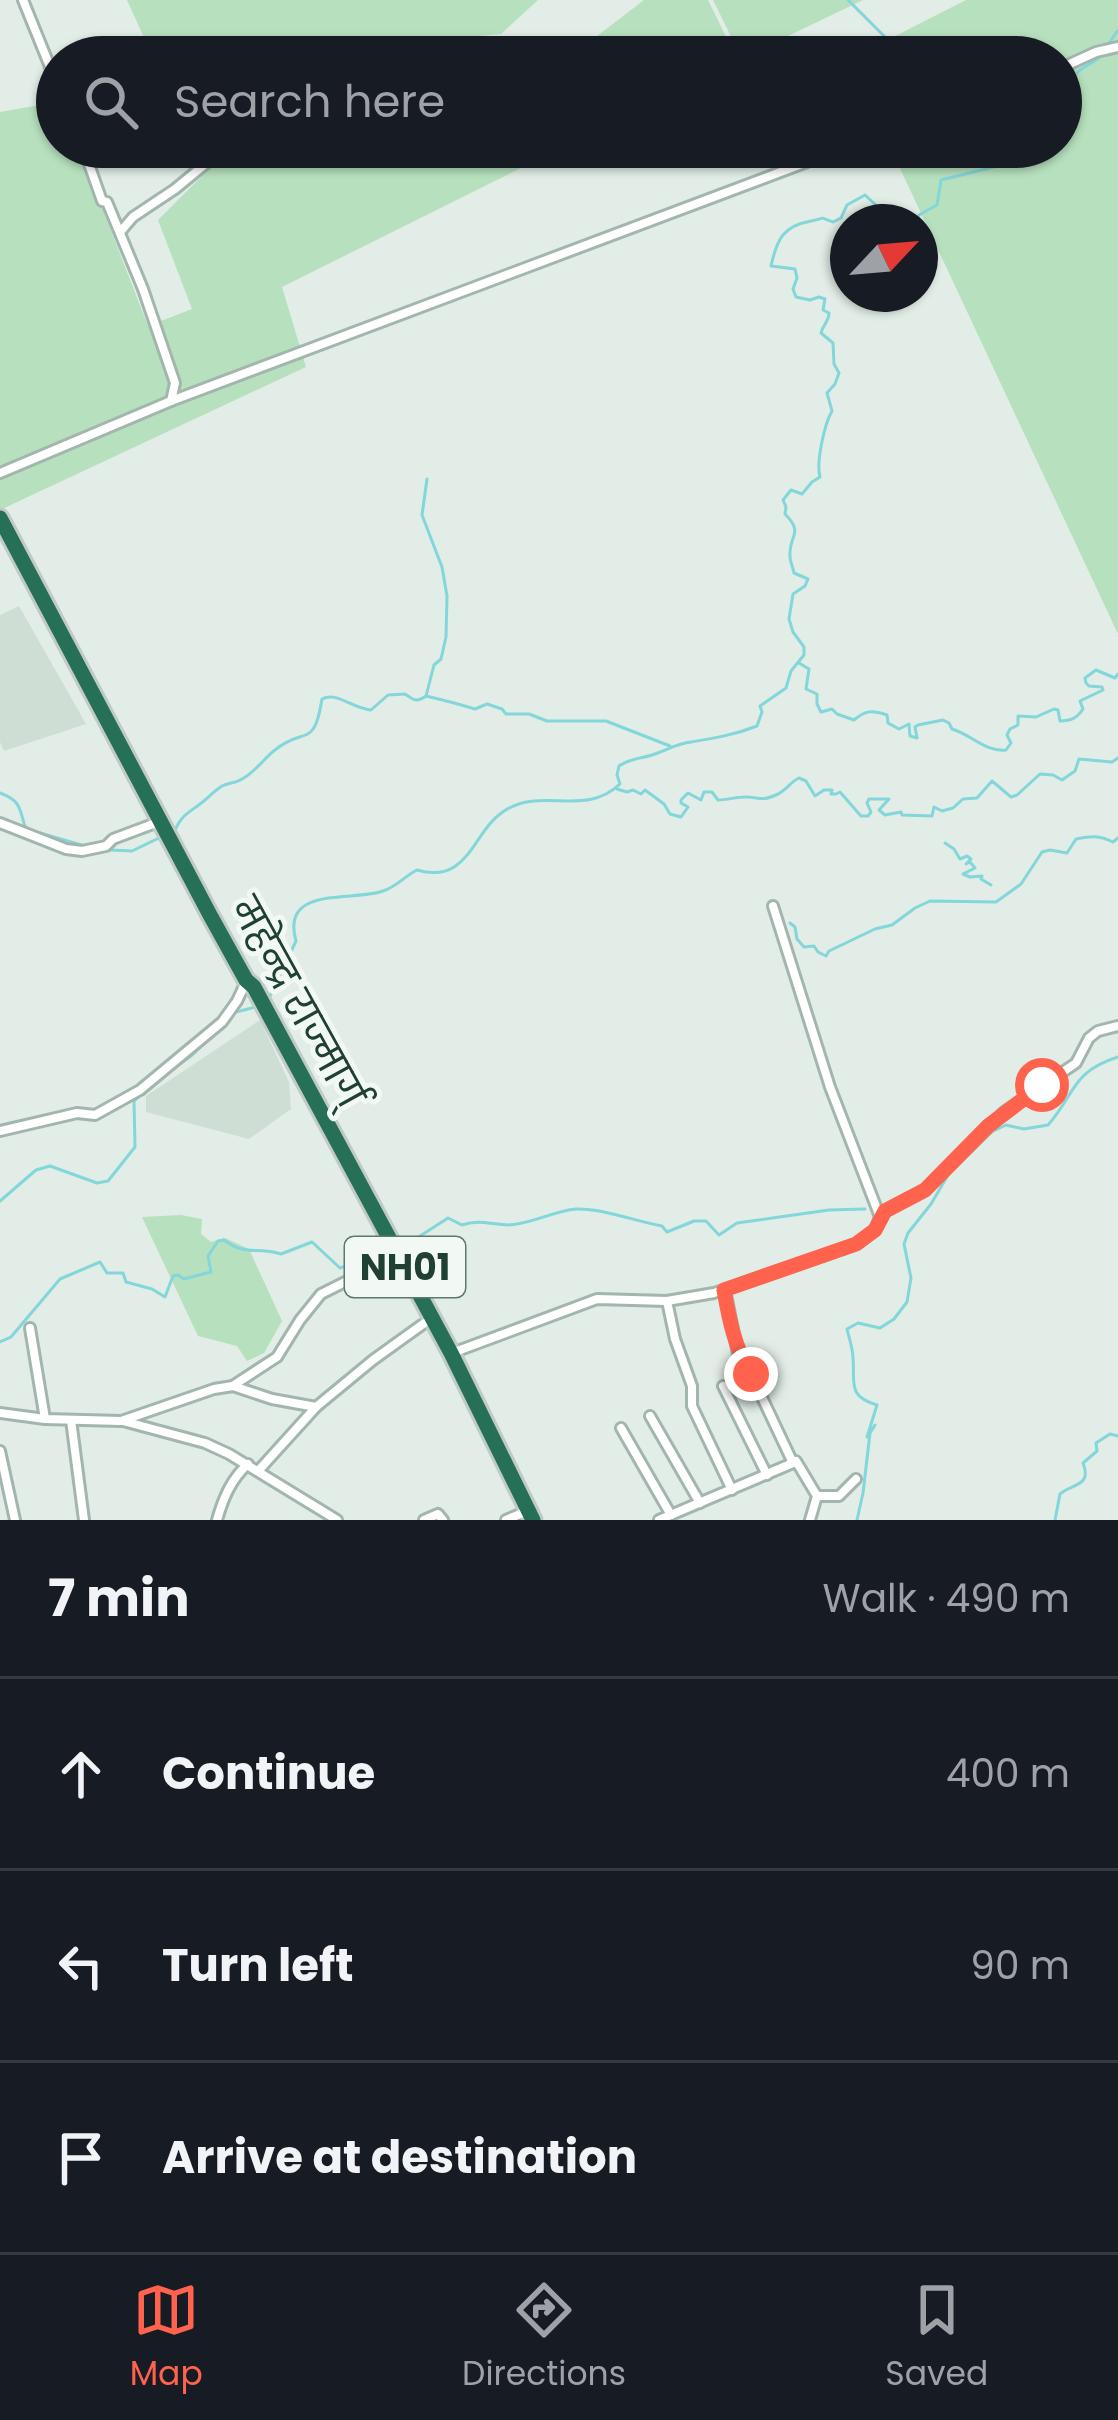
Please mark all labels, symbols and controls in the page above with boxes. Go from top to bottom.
search box [36,36,1082,168]
icon: search [78,69,144,135]
text: Search here [174,70,445,133]
north arrow [830,204,938,312]
street label: महेन्द्र राज्मार्ग् [216,886,381,1122]
route start [1015,1058,1069,1112]
road number: NH01 [345,1237,465,1297]
route end [724,1347,778,1401]
text: 7 min [48,1562,190,1634]
text: Walk · 490 m [823,1571,1070,1626]
icon: ahead [48,1741,114,1807]
text: Continue [162,1742,375,1805]
text: 400 m [946,1746,1070,1801]
icon: left [48,1933,114,1999]
text: Turn left [162,1934,354,1997]
text: 90 m [970,1938,1070,1993]
icon: arrive [48,2125,114,2191]
text: Arrive at destination [162,2126,637,2189]
tab: Map [130,2277,203,2399]
tab: Directions [462,2277,626,2399]
tab: Saved [885,2277,988,2399]

